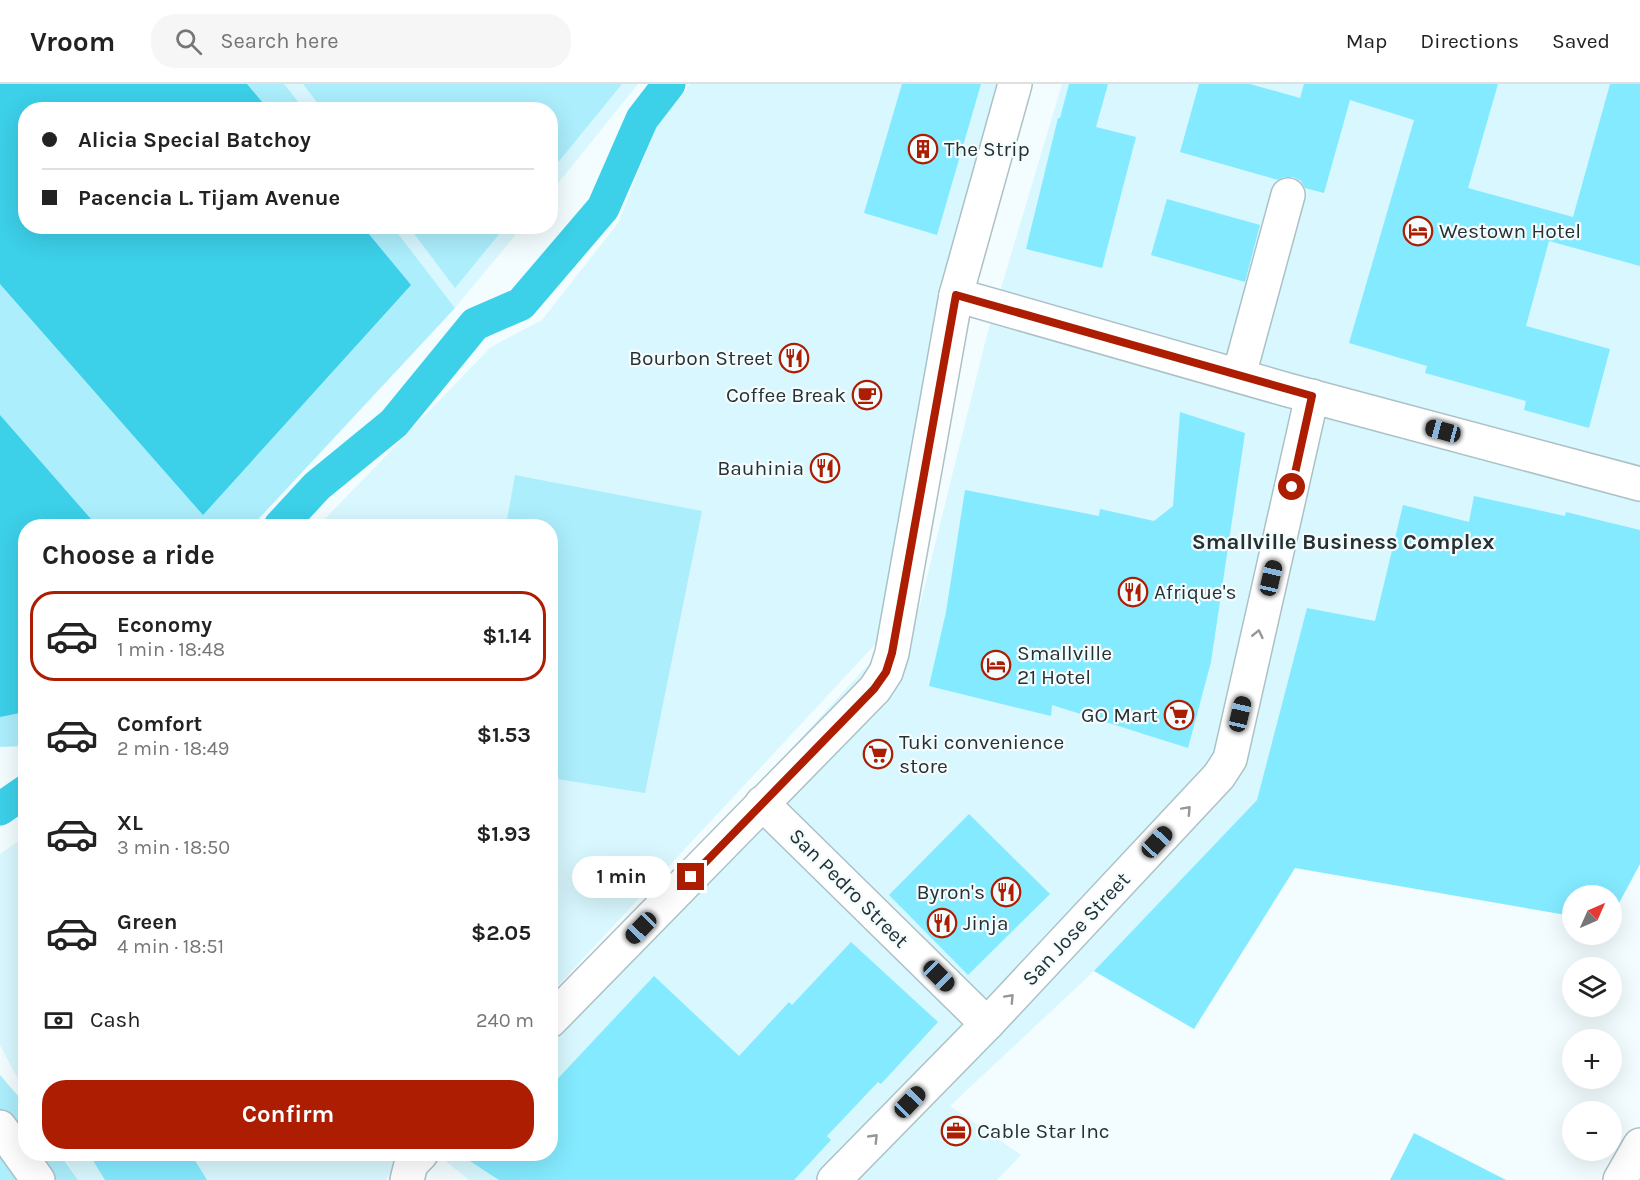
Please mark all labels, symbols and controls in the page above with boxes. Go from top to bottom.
search box [151,14,571,68]
text: Vroom [30,25,115,58]
icon: search [172,25,205,58]
text: Search here [220,28,339,54]
text: Map [1346,29,1387,53]
text: Directions [1420,29,1519,53]
text: Saved [1552,29,1610,53]
text: Alicia Special Batchoy [78,127,311,153]
building icon: The Strip [907,133,939,165]
place label: The Strip [944,137,1030,161]
text: Pacencia L. Tijam Avenue [78,185,340,211]
hotel icon: Westown Hotel [1402,215,1434,247]
place label: Westown Hotel [1439,219,1581,243]
restaurant icon: Bourbon Street [778,342,810,374]
place label: Bourbon Street [629,346,773,370]
cafe icon: Coffee Break [851,379,883,411]
place label: Coffee Break [726,383,846,407]
car [1423,418,1463,444]
restaurant icon: Bauhinia [809,452,841,484]
place label: Bauhinia [717,456,804,480]
route start [1278,473,1305,500]
district label: Smallville Business Complex [1192,529,1494,555]
text: Choose a ride [42,539,215,571]
car [1258,558,1284,598]
restaurant icon: Afrique's [1117,576,1149,608]
place label: Afrique's [1154,580,1237,604]
icon: car [45,609,99,663]
text: Economy [117,612,212,638]
text: $1.14 [482,623,531,649]
one-way arrow [1251,629,1264,639]
text: 1 min · 18:48 [117,638,225,661]
place label: Smallville 21 Hotel [1017,641,1112,689]
hotel icon: Smallville 21 Hotel [980,649,1012,681]
car [1227,694,1253,734]
supermarket icon: GO Mart [1163,699,1195,731]
place label: GO Mart [1081,703,1158,727]
icon: car [45,708,99,762]
text: Comfort [117,711,202,737]
text: $1.53 [477,722,531,748]
place label: Tuki convenience store [899,730,1064,778]
text: 2 min · 18:49 [117,737,229,760]
supermarket icon: Tuki convenience store [862,738,894,770]
icon: car [45,807,99,861]
one-way arrow [1180,807,1191,817]
text: XL [117,810,143,836]
text: $1.93 [476,821,531,847]
street label: San Pedro Street [784,823,914,953]
car [1138,823,1176,861]
text: 3 min · 18:50 [117,836,230,859]
callout: 1 min [571,856,670,898]
route end [677,863,704,890]
text: 1 min [596,865,647,888]
street label: San Jose Street [1017,867,1135,991]
restaurant icon: Byron's [990,876,1022,908]
place label: Byron's [917,880,985,904]
north arrow [1562,885,1622,945]
map controls [1562,885,1622,1161]
icon: car [45,906,99,960]
restaurant icon: Jinja [926,907,958,939]
text: Green [117,909,178,935]
car [622,909,660,947]
place label: Jinja [963,911,1009,935]
text: $2.05 [471,920,531,946]
text: 4 min · 18:51 [117,935,224,958]
car [920,957,958,995]
button: layers [1562,957,1622,1017]
one-way arrow [1003,995,1014,1006]
icon: cash [42,1004,75,1037]
text: Cash [90,1007,140,1033]
text: 240 m [476,1009,534,1032]
button: + [1562,1029,1622,1089]
button: Confirm [42,1080,534,1149]
car [891,1083,929,1121]
button: − [1562,1101,1622,1161]
office icon: Cable Star Inc [940,1115,972,1147]
place label: Cable Star Inc [977,1119,1110,1143]
one-way arrow [867,1135,878,1146]

